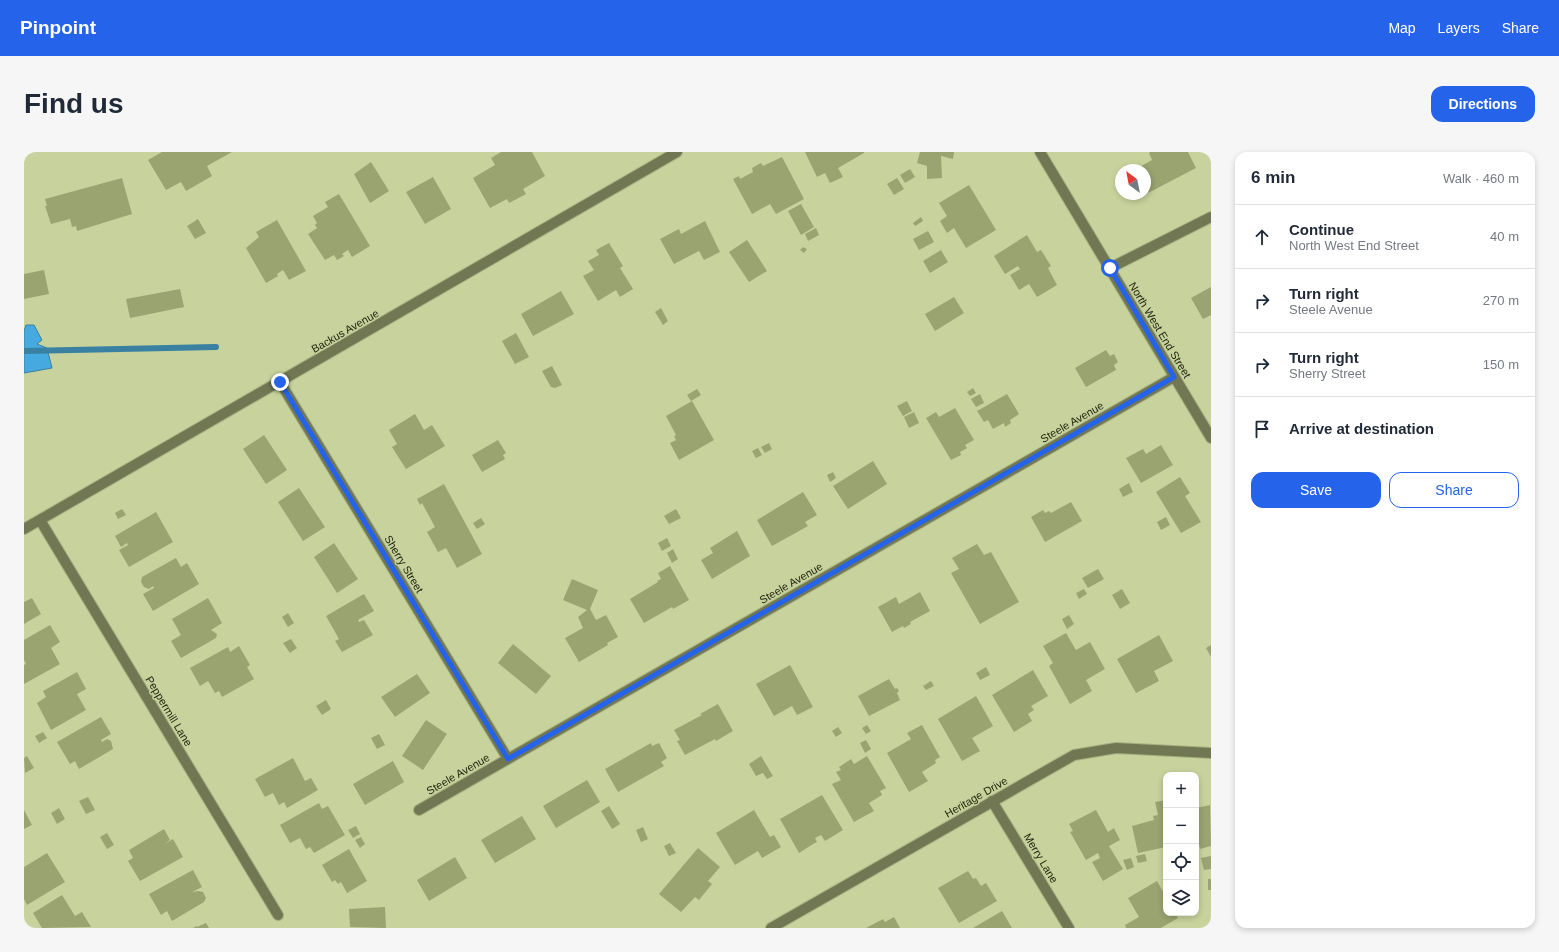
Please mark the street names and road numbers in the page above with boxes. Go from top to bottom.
street label: North West End Street [1127,280,1193,380]
street label: Backus Avenue [309,307,381,355]
street label: Steele Avenue [1038,399,1106,445]
street label: Sherry Street [382,533,426,595]
street label: Steele Avenue [757,560,825,606]
street label: Peppermill Lane [143,674,195,748]
street label: Steele Avenue [424,751,492,797]
street label: Heritage Drive [943,774,1009,820]
street label: Merry Lane [1022,831,1060,885]

